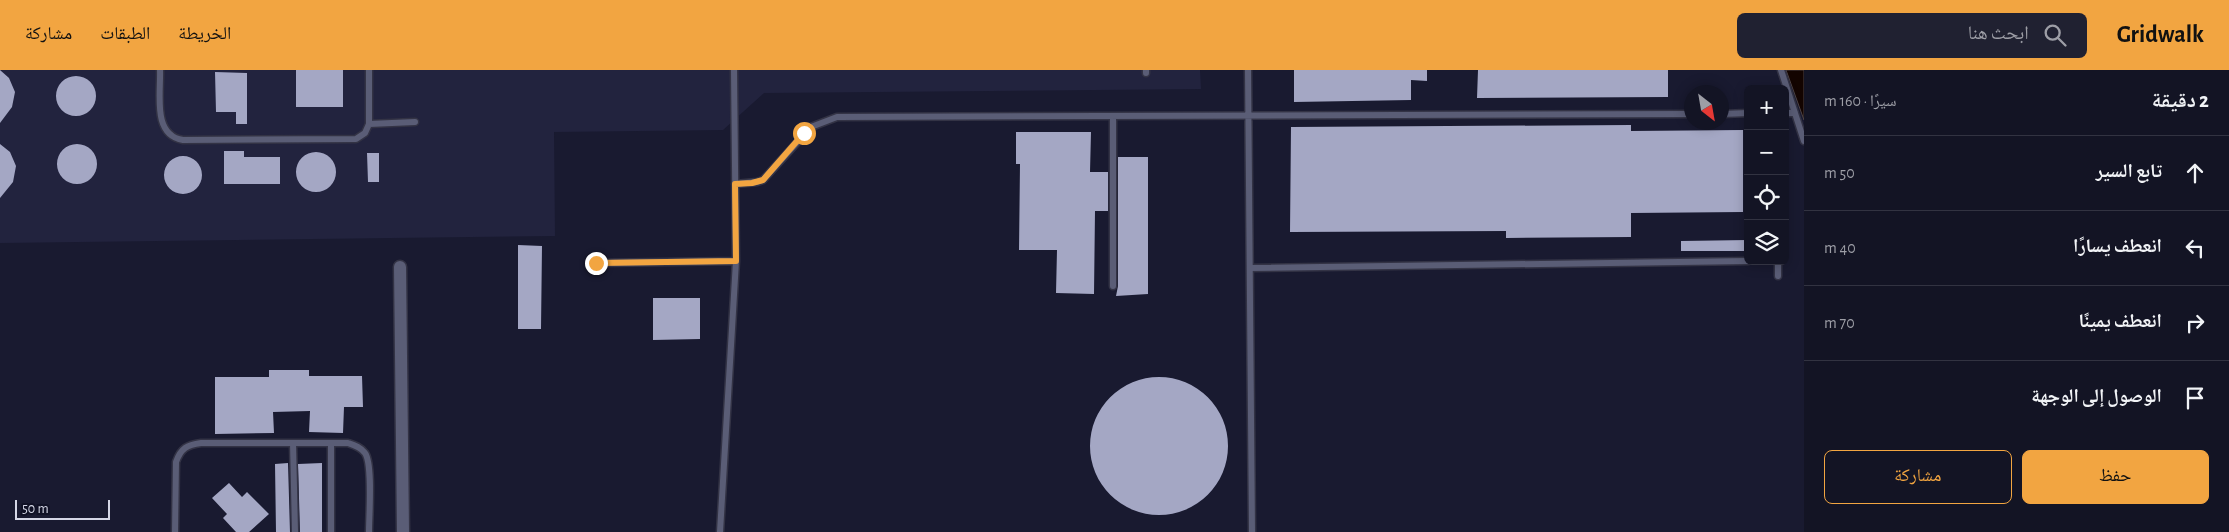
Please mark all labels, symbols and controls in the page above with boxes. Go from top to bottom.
search box [1737,13,2087,58]
icon: search [2041,21,2069,49]
text: Gridwalk [2117,23,2204,47]
text: ابحث هنا [1968,24,2029,43]
text: مشاركة [25,25,72,43]
text: الطبقات [100,25,150,43]
text: الخريطة [178,25,231,43]
north arrow [1684,85,1729,130]
map controls [1744,85,1789,265]
button: + [1744,85,1789,130]
text: 2 دقيقة [2152,90,2209,111]
text: سيرًا · 160 m [1824,93,1896,109]
route start [793,122,816,145]
button: − [1744,130,1789,175]
icon: ahead [2181,159,2209,187]
text: تابع السير [2096,162,2162,181]
text: 50 m [1824,165,1855,181]
button: locate [1744,175,1789,220]
button: layers [1744,220,1789,265]
icon: left [2181,234,2209,262]
text: انعطف يسارًا [2073,237,2162,256]
text: 40 m [1824,240,1856,256]
route end [585,252,608,275]
icon: right [2181,309,2209,337]
text: انعطف يمينًا [2079,312,2162,331]
text: 70 m [1824,315,1855,331]
icon: arrive [2181,384,2209,412]
text: الوصول إلى الوجهة [2031,387,2162,406]
button: مشاركة [1824,450,2012,504]
button: حفظ [2022,450,2209,504]
scale bar [15,497,110,520]
text: 50 m [22,502,49,516]

